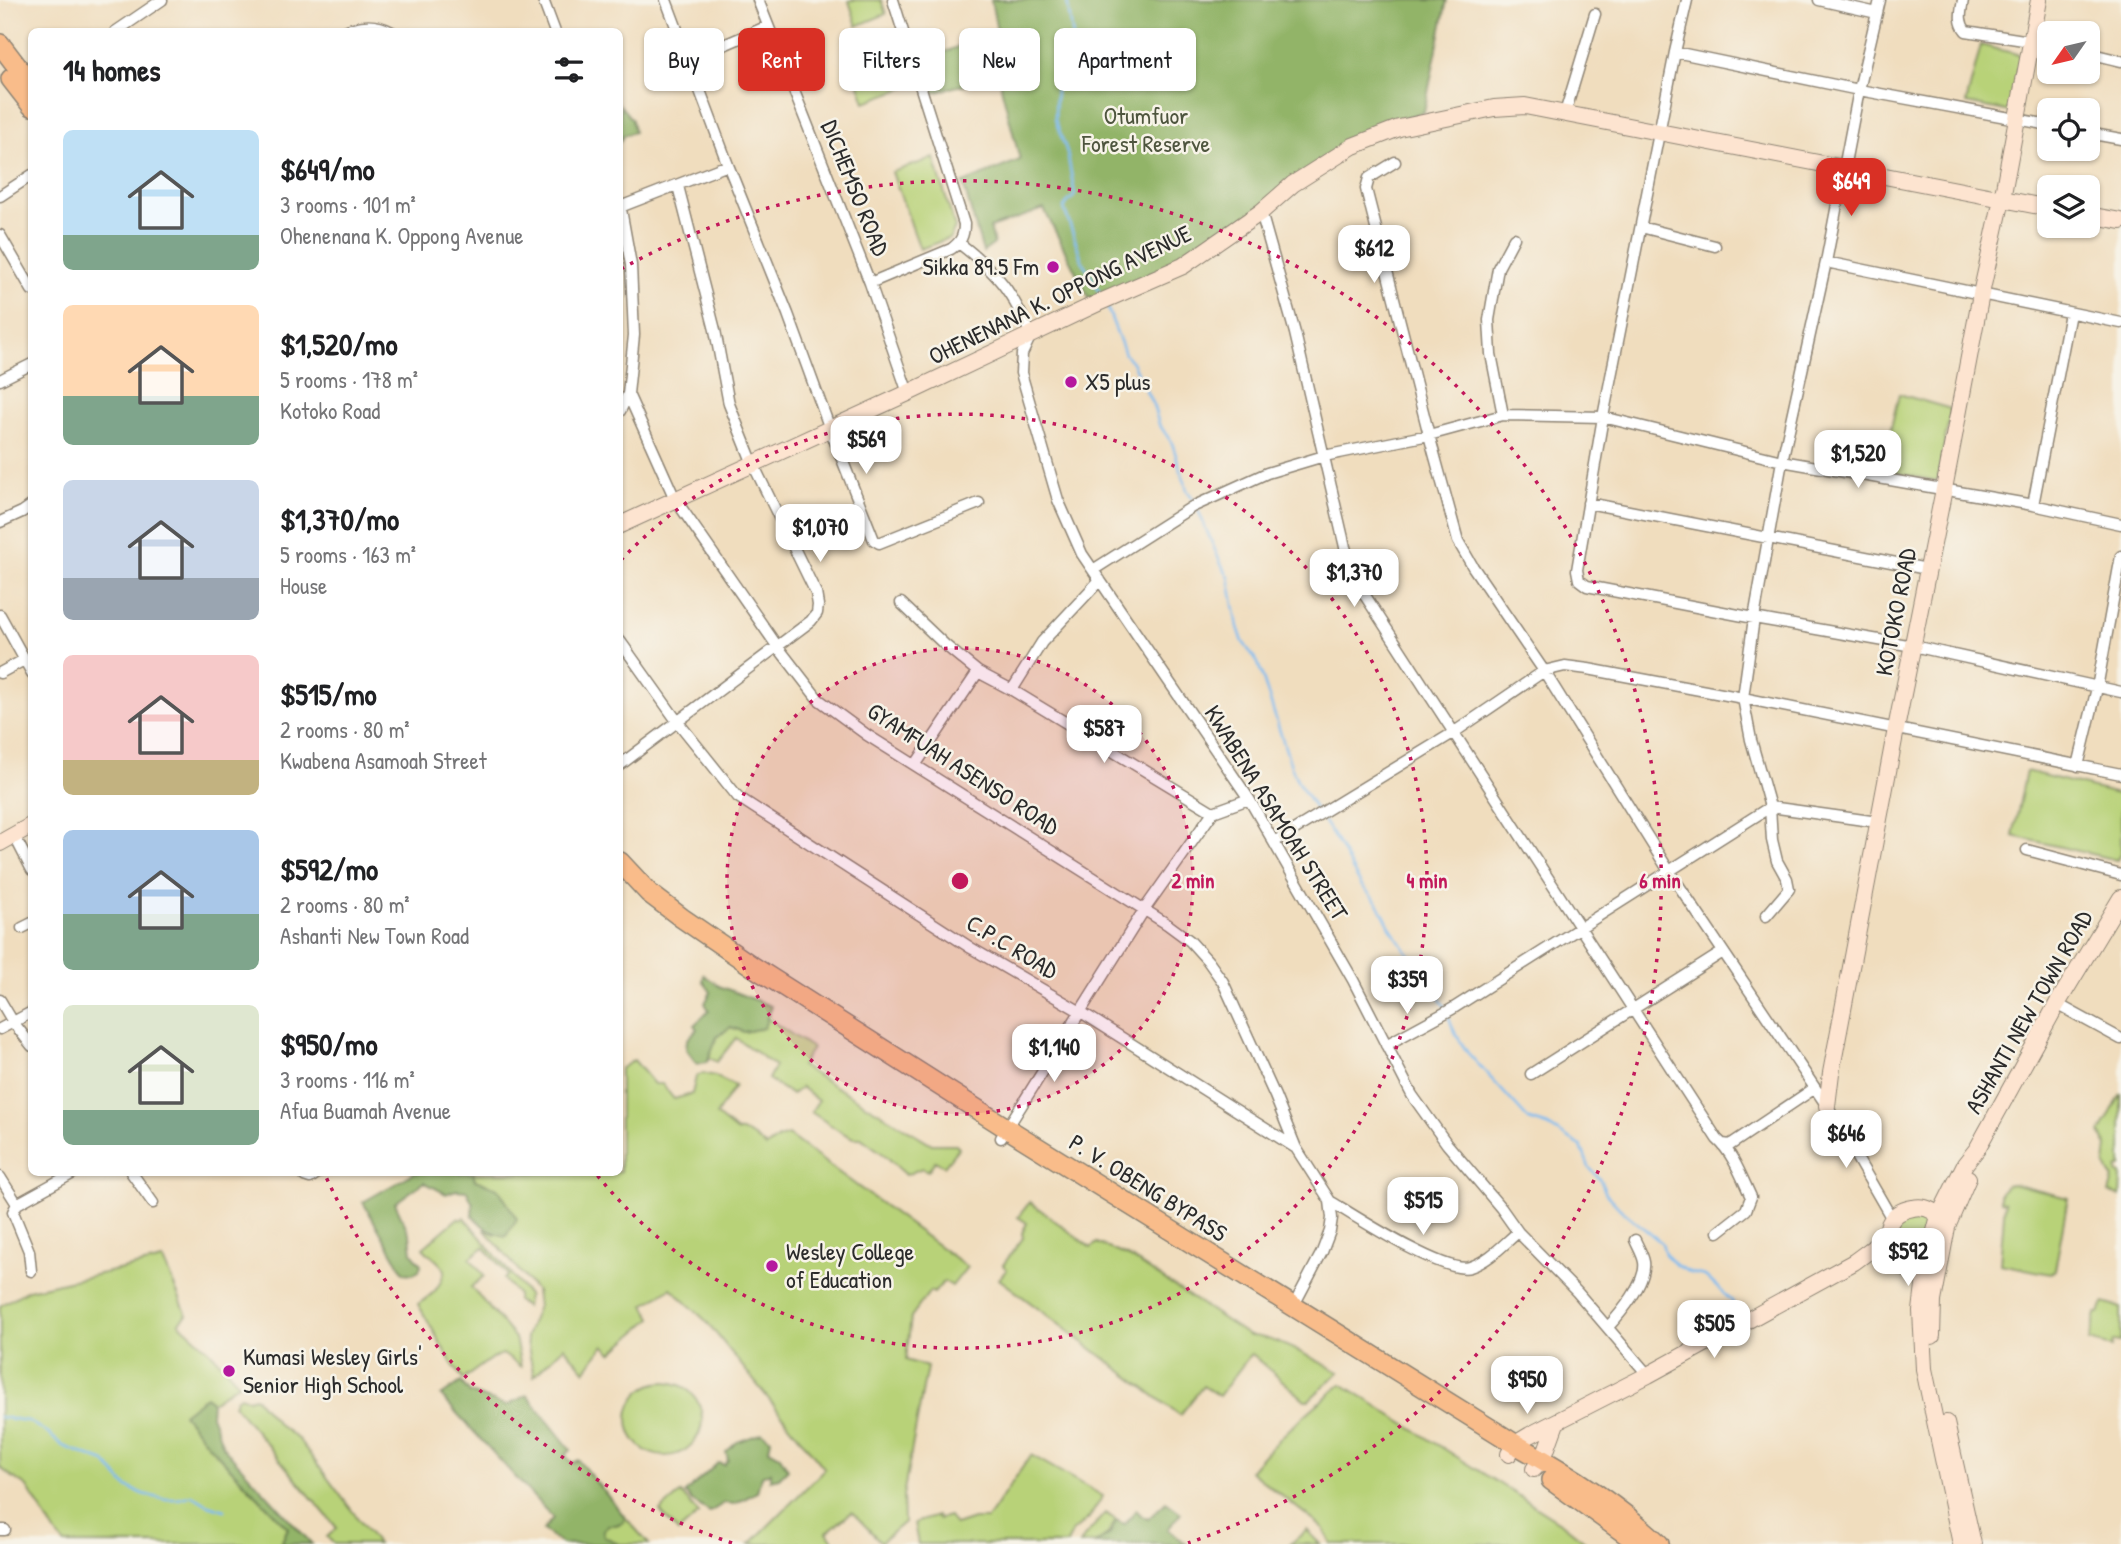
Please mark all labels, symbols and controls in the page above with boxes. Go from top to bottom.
north arrow [2037,21,2100,84]
map controls [2037,21,2100,238]
chip: Buy [644,28,724,91]
chip: Rent [738,28,825,91]
chip: Filters [839,28,945,91]
chip: New [959,28,1040,91]
chip: Apartment [1054,28,1196,91]
text: 14 homes [63,50,161,90]
icon: filters [550,51,588,89]
button: locate [2037,98,2100,161]
park label: Otumfuor Forest Reserve [1081,99,1210,159]
street label: DICHEMSO ROAD [814,115,898,261]
text: $649/mo [280,149,375,189]
icon: home [119,158,203,242]
pin: $649 [1810,158,1892,218]
text: $649 [1832,165,1870,196]
button: layers [2037,175,2100,238]
text: 3 rooms · 101 m² [280,189,416,220]
street label: OHENENANA K. OPPONG AVENUE [923,216,1196,372]
text: Ohenenana K. Oppong Avenue [280,220,524,251]
pin: $612 [1333,226,1415,285]
text: $612 [1354,232,1394,263]
place label: Sikka 89.5 Fm [922,250,1039,282]
marker: Sikka 89.5 Fm [1045,259,1061,275]
text: $1,520/mo [280,324,398,364]
icon: home [119,333,203,417]
text: 5 rooms · 178 m² [280,364,418,395]
place label: X5 plus [1085,365,1151,397]
marker: X5 plus [1063,374,1079,390]
text: Kotoko Road [280,395,380,426]
pin: $569 [825,416,907,476]
text: $569 [846,423,886,454]
pin: $1,520 [1801,430,1915,490]
text: $1,520 [1830,437,1886,468]
text: $1,370/mo [280,499,399,539]
pin: $1,070 [763,504,877,564]
icon: home [119,508,203,592]
text: $1,070 [792,511,848,542]
text: 5 rooms · 163 m² [280,539,416,570]
street label: KOTOKO ROAD [1867,545,1923,678]
pin: $1,370 [1297,550,1411,609]
text: $1,370 [1326,556,1382,587]
text: House [280,570,327,601]
text: $515/mo [280,674,377,714]
icon: home [119,683,203,767]
street label: GYAMFUAH ASENSO ROAD [862,694,1066,842]
street label: KWABENA ASAMOAH STREET [1198,699,1357,927]
pin: $587 [1063,706,1145,765]
text: $587 [1083,712,1125,743]
text: 2 rooms · 80 m² [280,714,410,745]
text: Kwabena Asamoah Street [280,745,487,776]
text: $592/mo [280,849,378,889]
icon: home [119,858,203,942]
text: 2 min [1171,866,1215,895]
text: 4 min [1406,866,1448,895]
text: 6 min [1639,866,1681,895]
centre of rings [948,869,972,893]
text: 2 rooms · 80 m² [280,889,410,920]
street label: ASHANTI NEW TOWN ROAD [1957,904,2100,1119]
street label: C.P.C ROAD [961,906,1065,986]
text: Ashanti New Town Road [280,920,469,951]
pin: $359 [1366,956,1448,1016]
text: $359 [1387,963,1427,994]
text: $950/mo [280,1024,378,1064]
pin: $1,140 [997,1024,1111,1084]
text: $1,140 [1028,1031,1080,1062]
icon: home [119,1033,203,1117]
text: 3 rooms · 116 m² [280,1064,415,1095]
text: Afua Buamah Avenue [280,1095,451,1126]
pin: $646 [1805,1110,1887,1170]
text: $646 [1827,1117,1865,1148]
street label: P. V. OBENG BYPASS [1064,1126,1233,1249]
pin: $515 [1382,1178,1464,1237]
text: $515 [1403,1184,1443,1215]
pin: $592 [1867,1228,1949,1288]
place label: Wesley College of Education [786,1235,915,1295]
text: $592 [1888,1235,1928,1266]
marker: Wesley College of Education [764,1258,780,1274]
pin: $505 [1673,1300,1755,1360]
text: $505 [1693,1307,1735,1338]
place label: Kumasi Wesley Girls' Senior High School [243,1340,422,1400]
pin: $950 [1486,1356,1568,1416]
marker: Kumasi Wesley Girls' Senior High School [221,1363,237,1379]
text: $950 [1507,1363,1547,1394]

